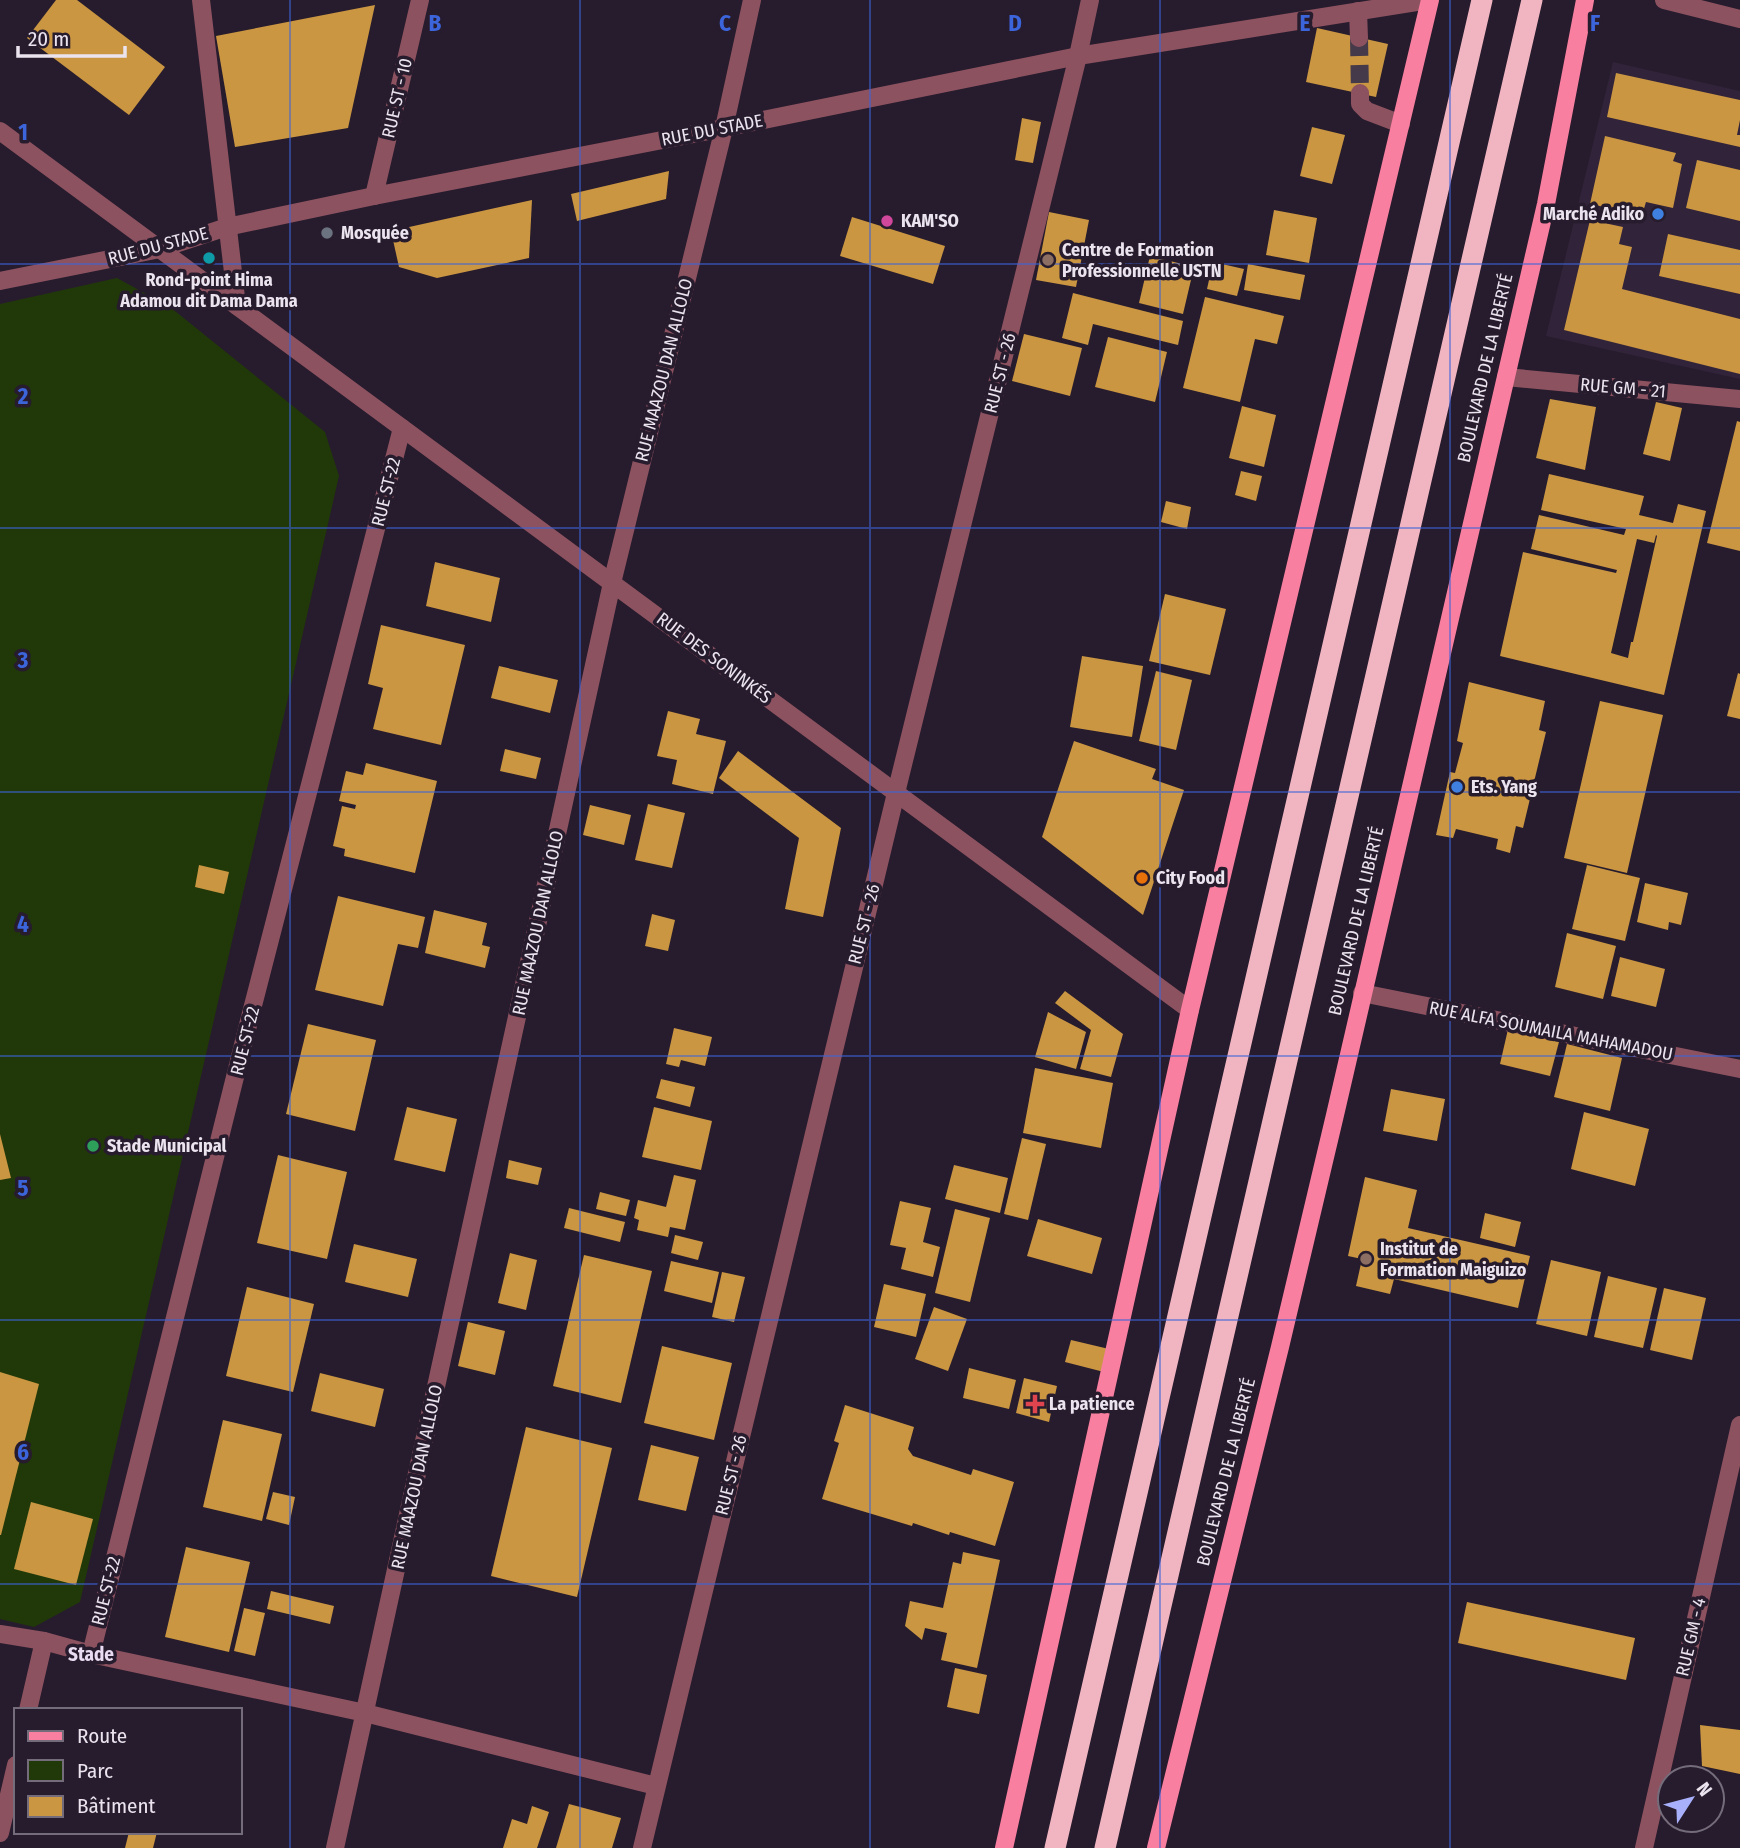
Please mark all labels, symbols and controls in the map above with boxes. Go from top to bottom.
text: B [429,9,442,37]
text: C [719,9,731,37]
text: D [1008,9,1022,37]
text: E [1300,9,1311,37]
text: F [1590,9,1600,37]
scale bar [18,14,124,58]
text: 20 m [28,26,69,52]
street label: RUE ST - 10 [377,56,417,140]
street label: RUE DU STADE [660,109,764,151]
text: 1 [18,118,28,146]
place label: Marché Adiko [1543,203,1644,225]
marker: Marché Adiko [1650,206,1666,222]
place label: KAM'SO [901,210,959,232]
marker: KAM'SO [879,213,895,229]
street label: RUE DU STADE [106,222,210,270]
place label: Mosquée [341,222,409,244]
marker: Mosquée [319,225,335,241]
place label: Centre de Formation Professionnelle USTN [1062,239,1222,282]
marker: Rond-point Hima Adamou dit Dama Dama [201,250,217,266]
marker: Centre de Formation Professionnelle USTN [1040,252,1056,268]
place label: Rond-point Hima Adamou dit Dama Dama [119,269,298,312]
street label: BOULEVARD DE LA LIBERTÉ [1452,271,1517,465]
street label: RUE MAAZOU DAN ALLOLO [631,276,697,464]
street label: RUE ST - 26 [979,331,1021,415]
street label: RUE GM - 21 [1579,373,1667,403]
text: 2 [17,382,29,410]
street label: RUE ST-22 [367,455,405,529]
street label: RUE DES SONINKÉS [652,607,777,708]
text: 3 [17,646,29,674]
place label: Ets. Yang [1471,776,1537,798]
marker: Ets. Yang [1449,779,1465,795]
street label: BOULEVARD DE LA LIBERTÉ [1323,824,1388,1018]
street label: RUE MAAZOU DAN ALLOLO [508,829,568,1017]
place label: City Food [1156,867,1225,889]
marker: City Food [1134,870,1150,886]
street label: RUE ST - 26 [843,882,885,966]
text: 4 [17,910,29,938]
street label: RUE ALFA SOUMAILA MAHAMADOU [1427,997,1675,1065]
street label: RUE ST-22 [226,1004,264,1078]
place label: Stade Municipal [107,1135,226,1157]
marker: Stade Municipal [85,1138,101,1154]
text: 5 [17,1174,29,1202]
place label: Institut de Formation Maiguizo [1380,1238,1527,1281]
marker: Institut de Formation Maiguizo [1358,1251,1374,1267]
street label: BOULEVARD DE LA LIBERTÉ [1191,1375,1260,1568]
street label: RUE MAAZOU DAN ALLOLO [387,1383,447,1571]
place label: La patience [1049,1393,1135,1415]
marker: La patience [1027,1396,1043,1412]
street label: RUE ST - 26 [710,1433,752,1517]
text: 6 [17,1438,29,1466]
street label: RUE ST-22 [87,1554,125,1628]
street label: RUE GM - 4 [1671,1595,1711,1678]
district label: Stade [68,1643,114,1666]
legend [14,1708,242,1834]
text: Route [77,1723,127,1749]
text: Parc [77,1758,113,1784]
north arrow [1656,1764,1726,1834]
text: N [1692,1778,1717,1801]
text: Bâtiment [77,1793,156,1819]

